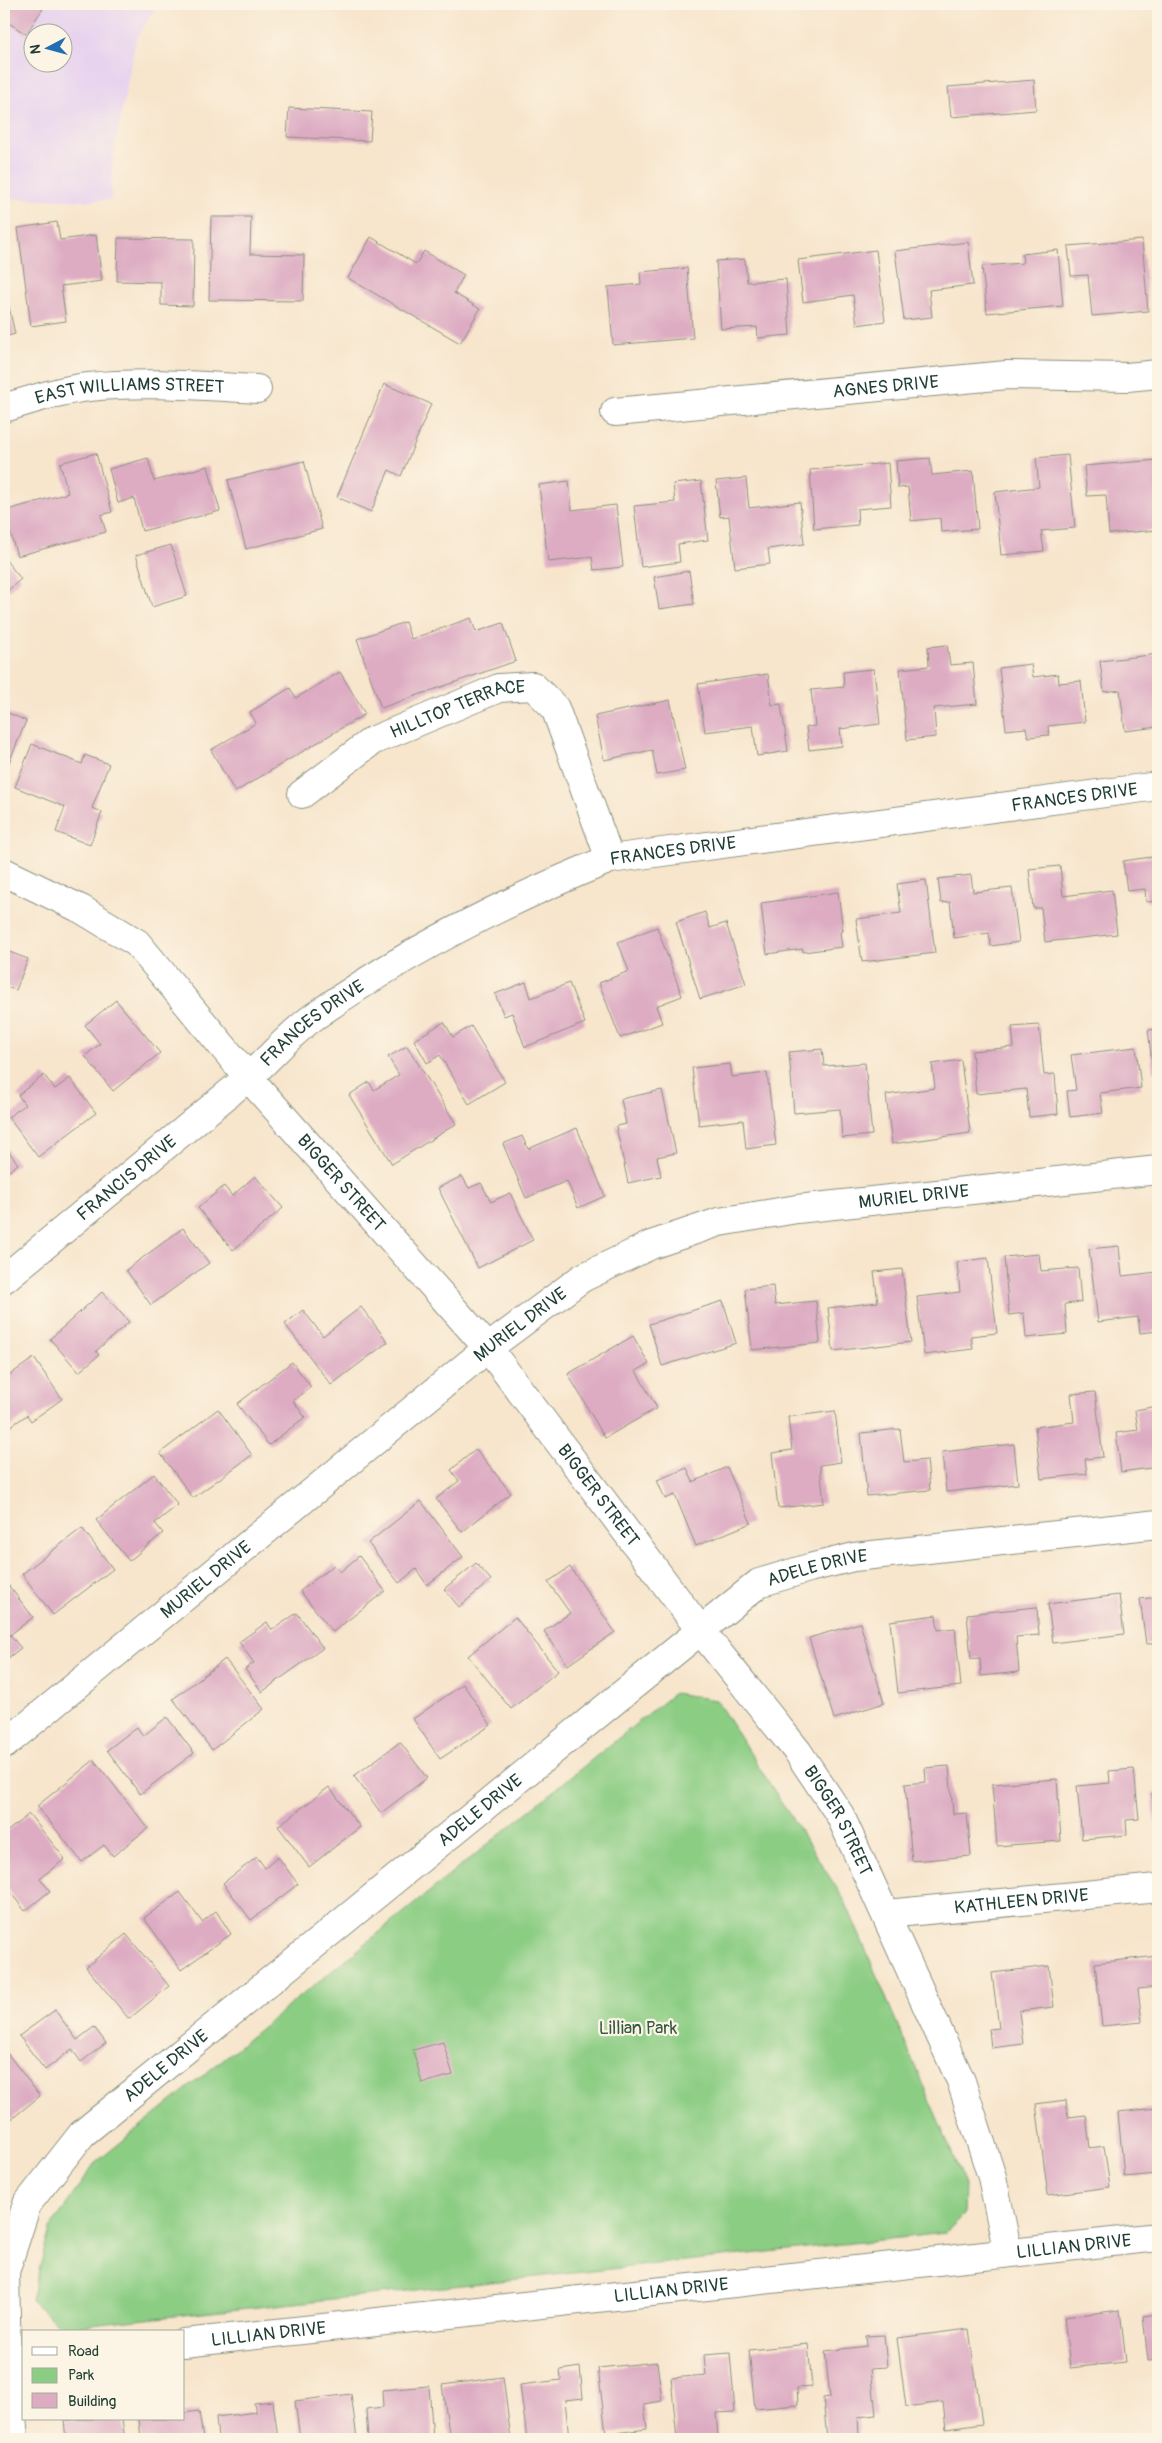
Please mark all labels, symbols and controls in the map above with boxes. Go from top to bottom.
north arrow [22,22,72,72]
text: N [27,44,45,55]
street label: AGNES DRIVE [832,370,940,403]
street label: EAST WILLIAMS STREET [32,373,225,410]
street label: HILLTOP TERRACE [387,675,526,744]
street label: FRANCES DRIVE [1010,777,1139,817]
street label: FRANCES DRIVE [609,831,738,870]
street label: FRANCES DRIVE [255,974,369,1071]
street label: BIGGER STREET [292,1129,391,1236]
street label: FRANCIS DRIVE [72,1130,181,1226]
street label: MURIEL DRIVE [857,1179,970,1214]
street label: MURIEL DRIVE [469,1282,571,1367]
street label: BIGGER STREET [553,1439,645,1551]
street label: MURIEL DRIVE [156,1535,256,1624]
street label: ADELE DRIVE [764,1544,868,1591]
street label: BIGGER STREET [799,1761,878,1879]
street label: ADELE DRIVE [433,1769,527,1851]
street label: KATHLEEN DRIVE [953,1883,1090,1919]
park label: Lillian Park [599,2017,678,2040]
street label: ADELE DRIVE [119,2024,213,2107]
street label: LILLIAN DRIVE [1015,2228,1132,2264]
street label: LILLIAN DRIVE [613,2272,730,2308]
street label: LILLIAN DRIVE [210,2316,327,2351]
legend [22,2330,185,2420]
text: Road [68,2342,99,2361]
text: Park [68,2366,95,2385]
text: Building [68,2392,116,2411]

